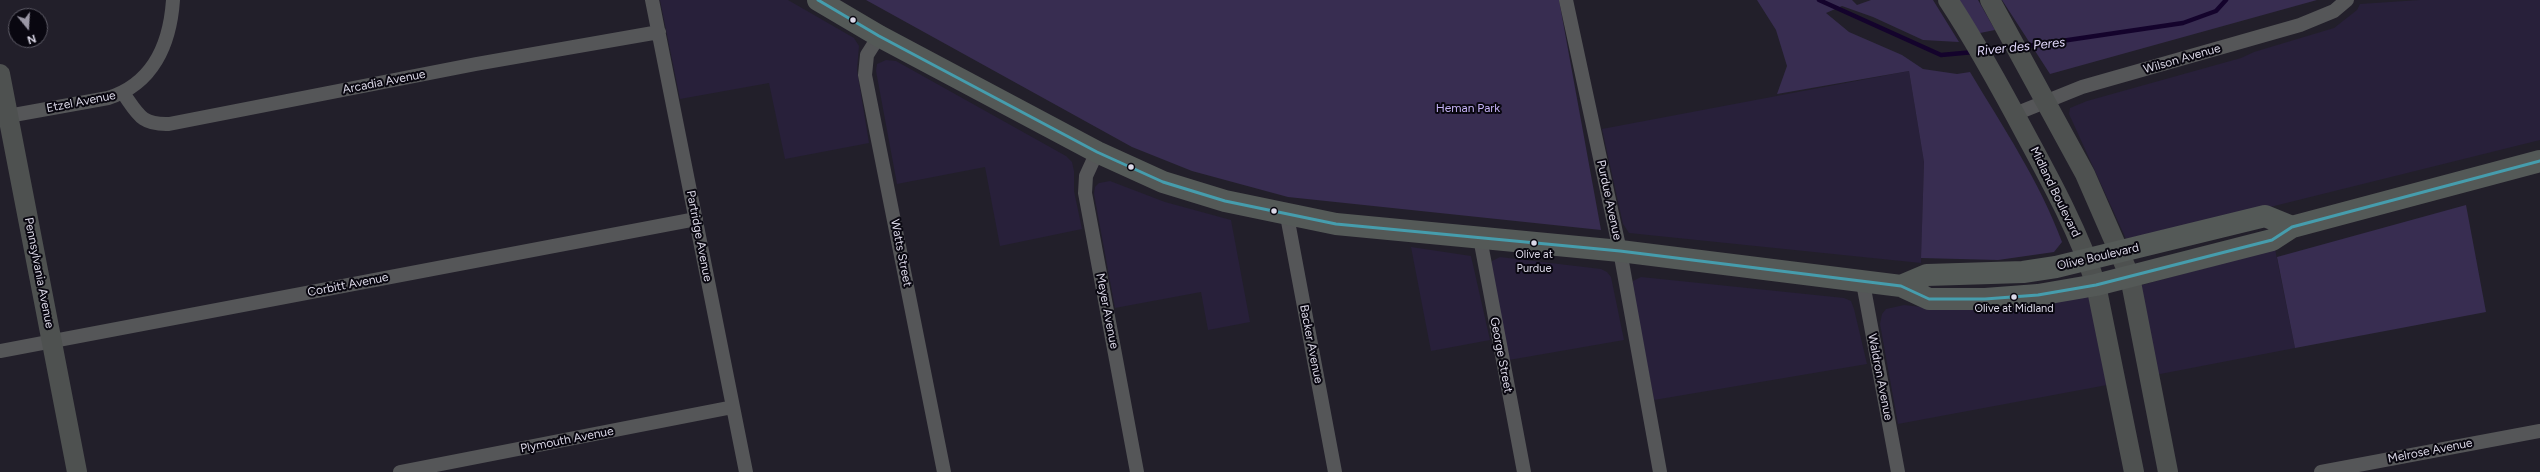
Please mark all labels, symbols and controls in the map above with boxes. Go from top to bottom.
north arrow [8,8,48,48]
unlabelled marker [848,15,858,25]
text: N [26,31,38,46]
water label: River des Peres [1976,35,2066,59]
street label: Wilson Avenue [2142,41,2222,77]
street label: Arcadia Avenue [341,67,427,97]
street label: Etzel Avenue [45,88,117,116]
park label: Heman Park [1436,101,1500,115]
street label: Midland Boulevard [2027,144,2083,240]
street label: Purdue Avenue [1593,159,1625,241]
unlabelled marker [1126,162,1136,172]
street label: Partridge Avenue [683,189,715,283]
unlabelled marker [1269,206,1279,216]
street label: Pennsylvania Avenue [21,216,57,330]
street label: Watts Street [887,218,915,288]
marker: Olive at Purdue [1529,238,1539,248]
street label: Olive Boulevard [2056,241,2140,273]
place label: Olive at Purdue [1515,248,1553,274]
street label: Corbitt Avenue [306,270,390,300]
street label: Meyer Avenue [1093,272,1121,350]
marker: Olive at Midland [2009,292,2019,302]
place label: Olive at Midland [1974,302,2054,316]
street label: Backer Avenue [1296,303,1326,385]
street label: George Street [1487,316,1515,394]
street label: Waldron Avenue [1865,332,1895,422]
street label: Plymouth Avenue [519,424,615,456]
street label: Melrose Avenue [2386,436,2474,466]

